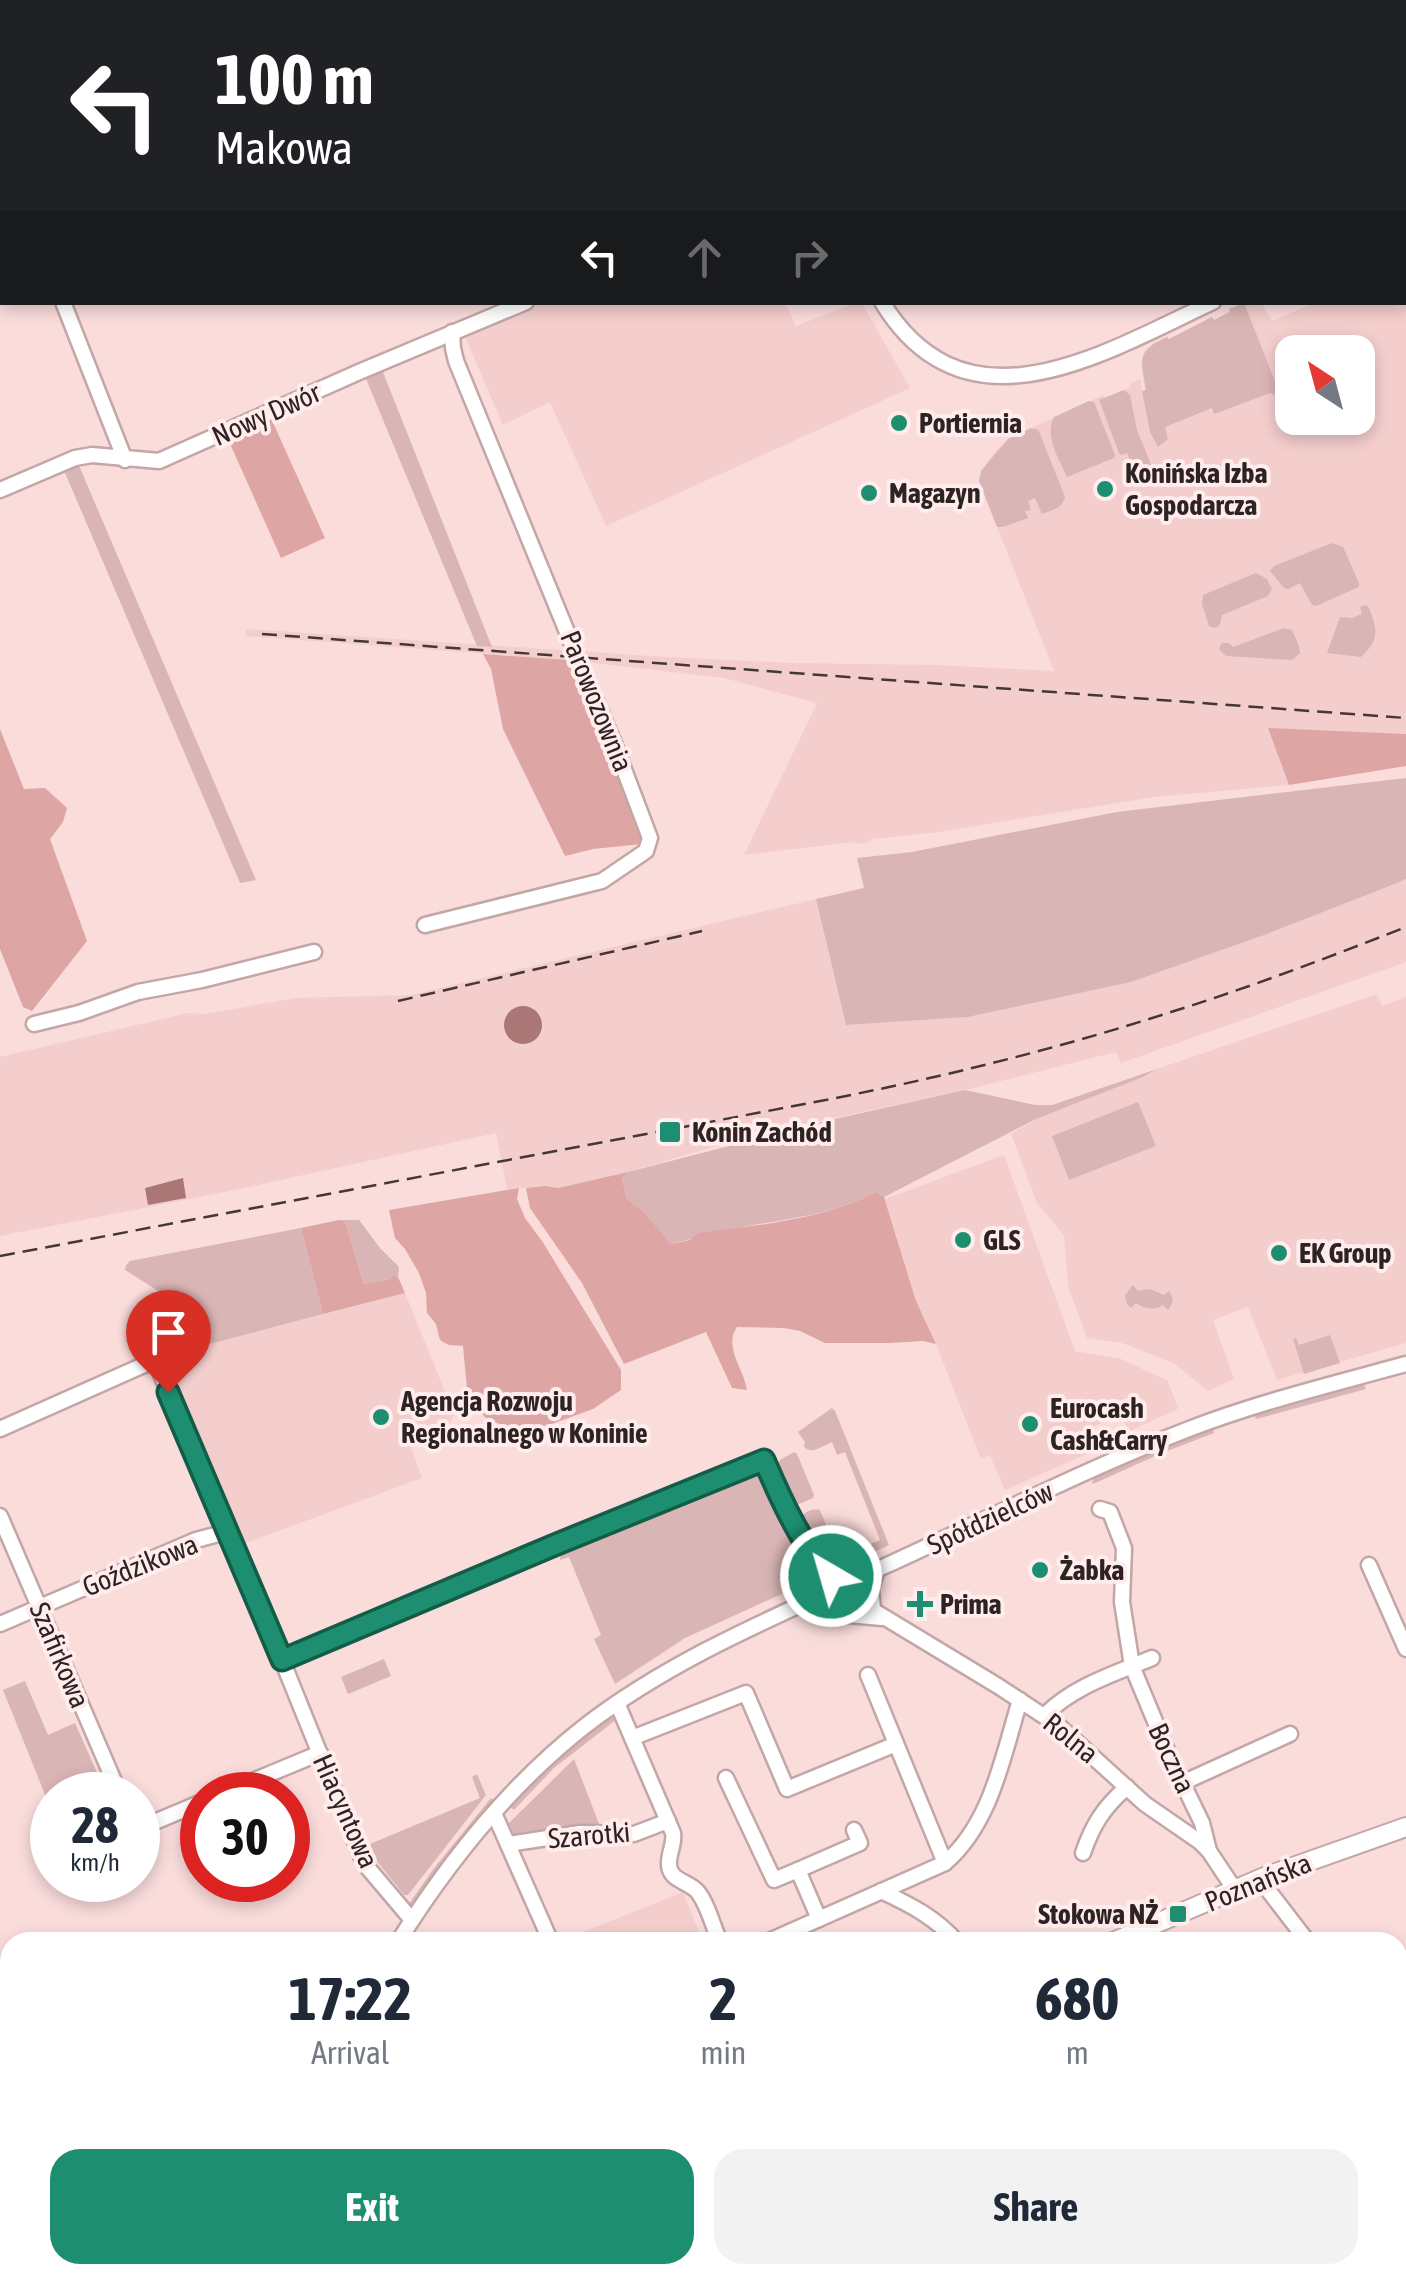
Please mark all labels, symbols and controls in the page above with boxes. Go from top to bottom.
text: 100 m [215,39,374,119]
icon: left [50,40,180,170]
text: Makowa [215,122,353,174]
icon: left [572,230,627,285]
icon: ahead [677,230,732,285]
icon: right [782,230,837,285]
north arrow [1275,335,1375,435]
map controls [1275,335,1375,435]
street label: Nowy Dwór [207,376,326,452]
place label: Portiernia [919,407,1022,439]
marker: Portiernia [888,412,910,434]
place label: Konińska Izba Gospodarcza [1125,457,1268,521]
place label: Magazyn [889,477,980,509]
marker: Konińska Izba Gospodarcza [1094,478,1116,500]
marker: Magazyn [858,482,880,504]
street label: Parowozownia [554,626,640,776]
place label: Konin Zachód [692,1116,832,1148]
marker: Konin Zachód [657,1119,683,1145]
place label: GLS [983,1224,1021,1256]
marker: GLS [952,1229,974,1251]
place label: EK Group [1299,1237,1392,1269]
marker: EK Group [1268,1242,1290,1264]
pin [126,1290,211,1393]
icon: arrive [141,1305,196,1360]
place label: Agencja Rozwoju Regionalnego w Koninie [400,1385,648,1449]
place label: Eurocash Cash&Carry [1050,1392,1168,1456]
marker: Agencja Rozwoju Regionalnego w Koninie [370,1406,392,1428]
marker: Eurocash Cash&Carry [1019,1413,1041,1435]
street label: Spółdzielców [922,1475,1058,1561]
position arrow [779,1524,883,1628]
street label: Goździkowa [78,1527,202,1603]
place label: Żabka [1060,1554,1124,1586]
marker: Żabka [1029,1559,1051,1581]
place label: Prima [940,1588,1002,1620]
marker: Prima [909,1593,931,1615]
street label: Szafirkowa [24,1597,96,1713]
street label: Rolna [1037,1706,1105,1770]
street label: Boczna [1142,1718,1202,1798]
street label: Hiacyntowa [307,1749,385,1873]
speed limit sign: 30 [180,1772,310,1902]
text: 28 [71,1796,118,1854]
street label: Szarotki [547,1815,631,1855]
street label: Poznańska [1200,1846,1316,1918]
text: km/h [70,1848,120,1876]
place label: Stokowa NŻ [1038,1898,1158,1930]
marker: Stokowa NŻ [1167,1903,1189,1925]
text: 17:22 [288,1964,412,2033]
text: 2 [709,1964,738,2033]
text: 680 [1035,1964,1119,2033]
text: Arrival [311,2034,389,2071]
text: min [700,2034,746,2071]
text: m [1066,2034,1089,2071]
button: Exit [50,2149,694,2264]
button: Share [714,2149,1358,2264]

